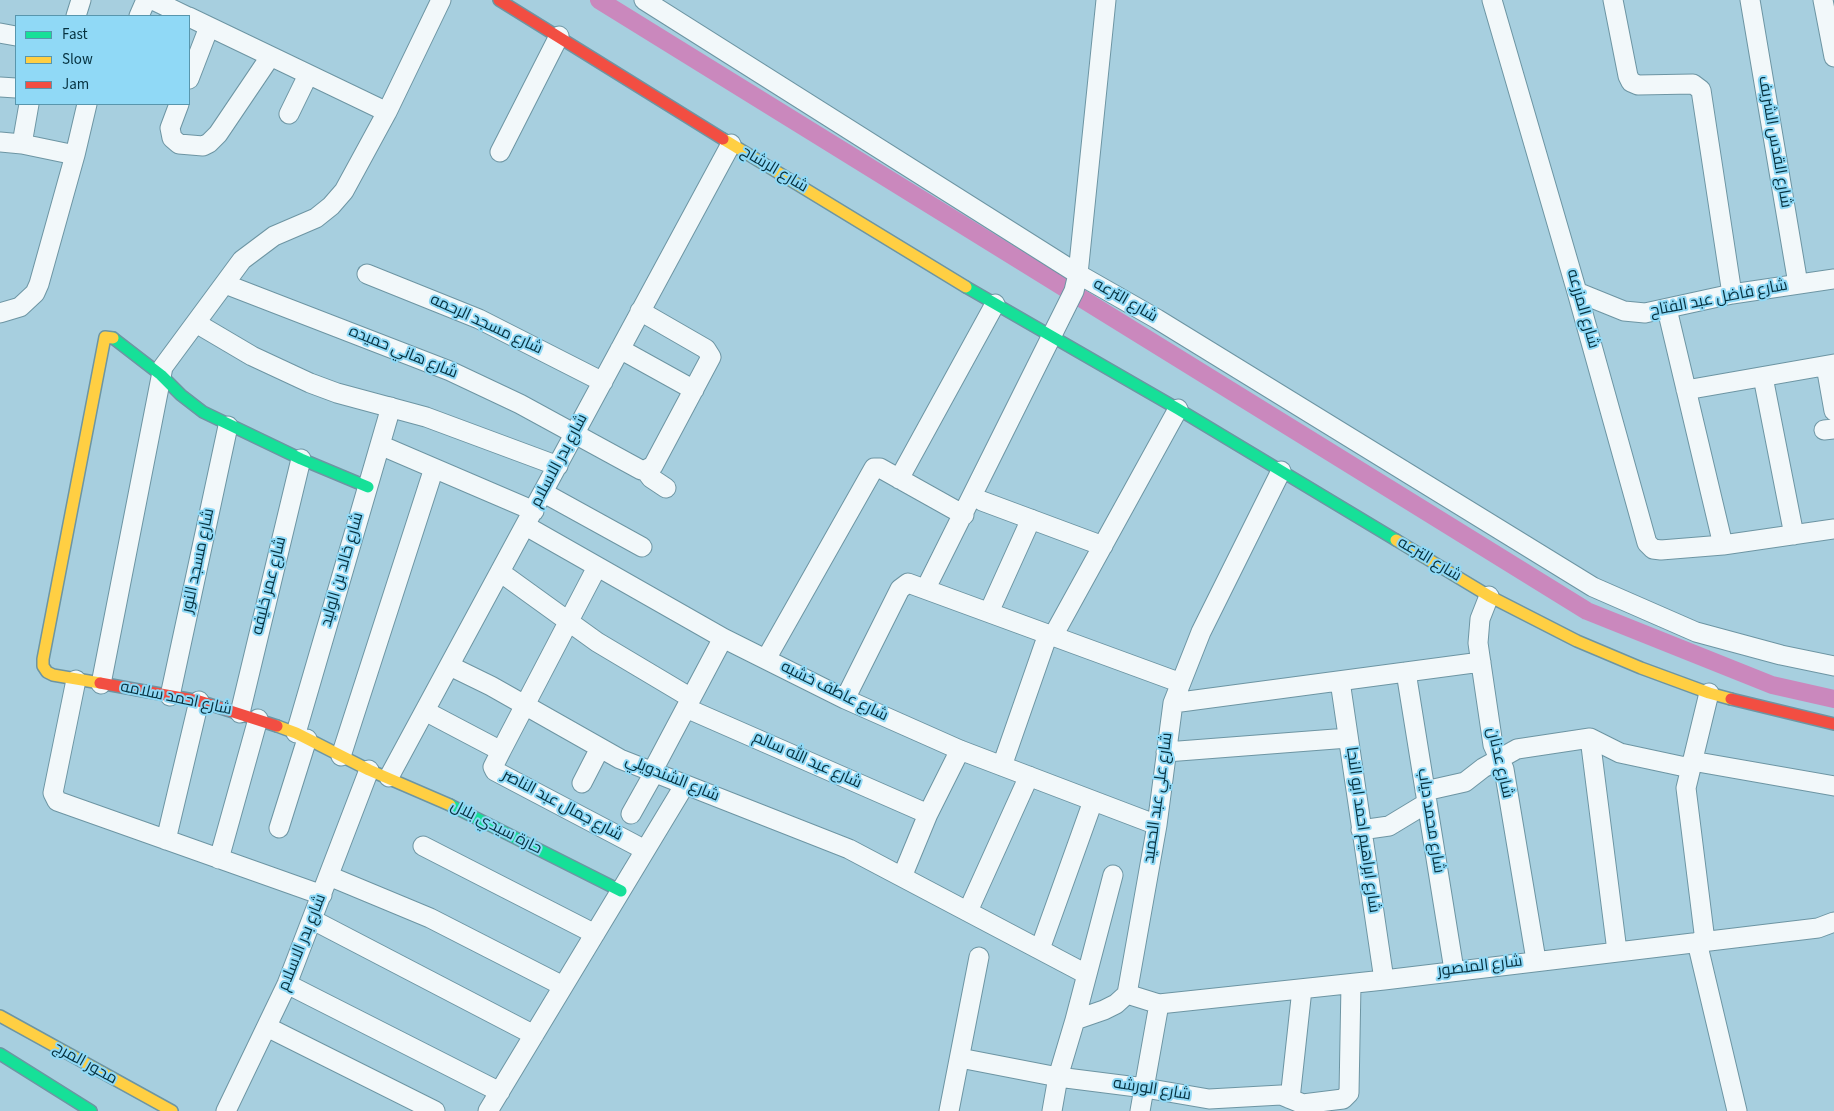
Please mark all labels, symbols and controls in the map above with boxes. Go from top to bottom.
legend [15,15,190,105]
text: Fast [62,24,88,45]
text: Slow [62,49,93,70]
text: Jam [62,74,89,95]
street label: شارع القدس الشريف [1753,75,1795,209]
street label: شارع الرشاح [737,142,811,198]
street label: شارع المزرعه [1562,267,1602,351]
street label: شارع الترعه [1089,275,1161,327]
street label: شارع فاضل عبد الفتاح [1649,276,1789,322]
street label: شارع مسجد الرحمه [427,291,545,359]
street label: شارع هاني حميده [346,322,460,384]
street label: شارع بدر الاسلام [527,411,593,511]
street label: شارع مسجد النور [179,507,219,615]
street label: شارع خالد بن الوليد [317,511,369,629]
street label: شارع الترعه [1394,533,1464,587]
street label: شارع عمر خليفه [249,535,291,637]
street label: شارع عاطف خشبه [777,658,891,726]
street label: شارع احمد سلامه [119,678,233,720]
street label: شارع عدنان [1482,726,1516,800]
street label: شارع عبد الله سالم [749,728,865,794]
street label: شارع علي عبد الحميد [1140,731,1178,865]
street label: شارع ابراهيم احمد ابو النجا [1341,746,1383,914]
street label: شارع الشندويلي [622,751,722,807]
street label: شارع جمال عبد الناصر [498,766,626,846]
street label: شارع محمد دياب [1412,767,1448,875]
street label: حارة سيدي بلال [447,797,545,859]
street label: شارع بدر الاسلام [275,892,331,994]
street label: شارع المنصور [1436,952,1524,982]
street label: محور المرج [50,1039,120,1089]
street label: شارع الورشه [1112,1074,1192,1106]

